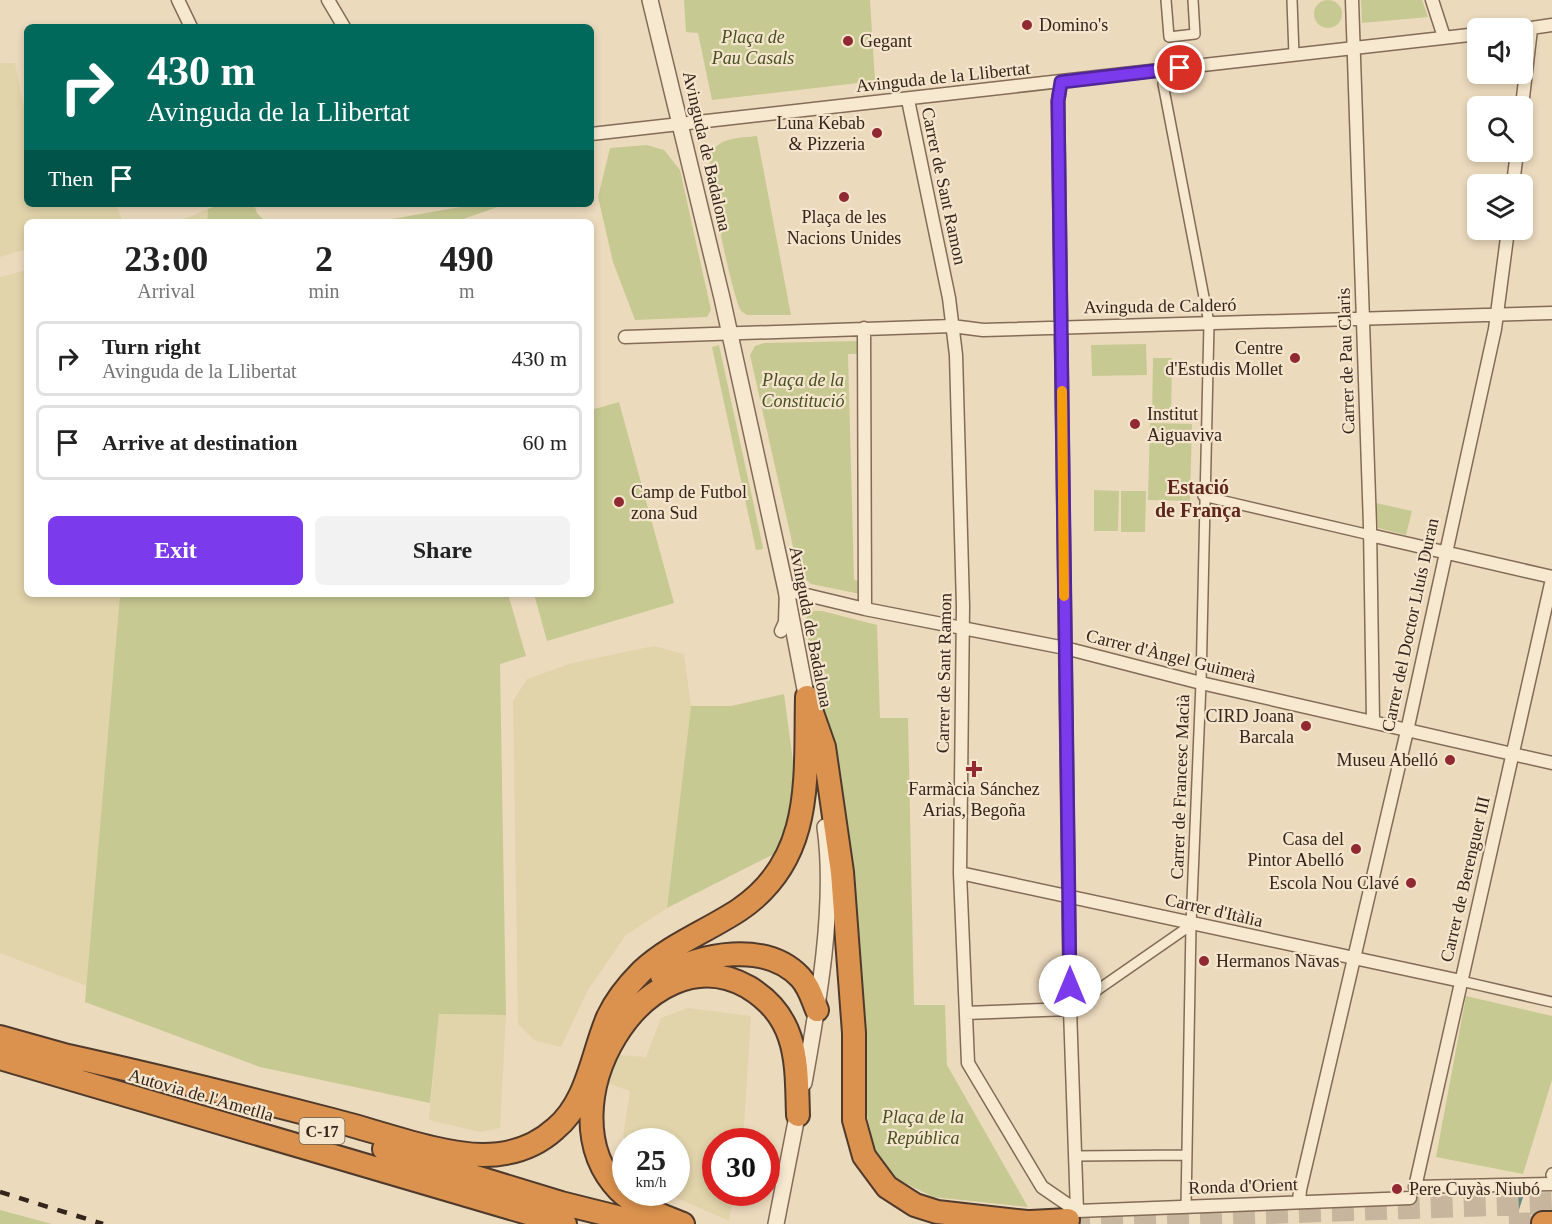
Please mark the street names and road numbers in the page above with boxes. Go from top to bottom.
street label: Avinguda de la Llibertat [855,58,1031,96]
street label: Avinguda de Badalona [679,69,735,233]
street label: Carrer de Sant Ramon [918,105,970,267]
street label: Carrer de Pau Claris [1333,287,1359,435]
street label: Avinguda de Calderó [1084,295,1236,317]
street label: Carrer del Doctor Lluís Duran [1378,516,1442,734]
street label: Avinguda de Badalona [786,545,836,709]
street label: Carrer de Sant Ramon [933,593,955,753]
street label: Carrer d'Àngel Guimerà [1084,624,1258,687]
street label: Carrer de Francesc Macià [1167,694,1193,880]
street label: Carrer de Berenguer III [1436,794,1494,964]
street label: Carrer d'Itàlia [1163,889,1265,931]
street label: Autovia de l'Ametlla [126,1065,276,1125]
road number: C-17 [300,1118,344,1144]
street label: Ronda d'Orient [1188,1174,1298,1198]

